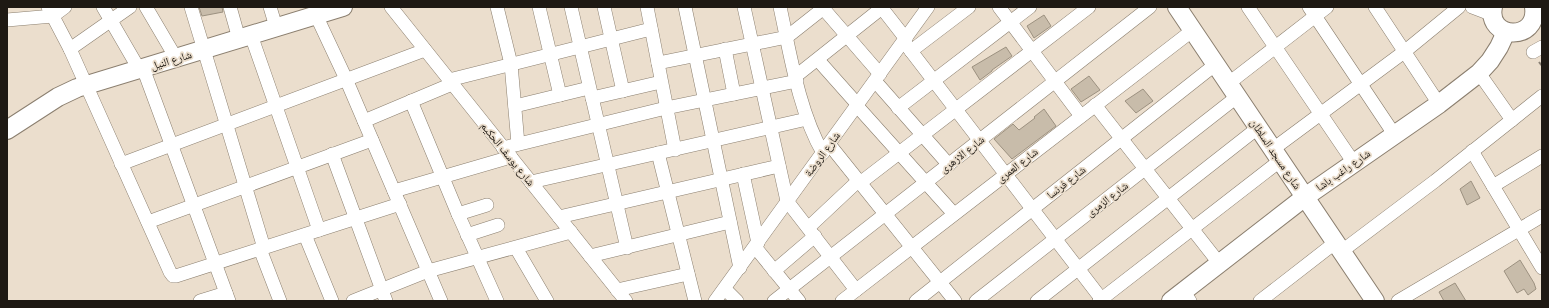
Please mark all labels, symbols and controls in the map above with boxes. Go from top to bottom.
street label: شارع النيل [149,47,193,73]
street label: شارع مسجد السلطان [1247,116,1305,192]
street label: شارع يوسف الحكيم [477,119,538,189]
street label: شارع الروضة [801,129,843,179]
street label: شارع الازهرى [937,132,987,176]
street label: شارع العمرى [993,144,1041,186]
street label: شارع راغب باشا [1313,146,1373,194]
street label: شارع فرنسا [1044,162,1088,202]
street label: شارع الزمرى [1083,178,1131,220]

